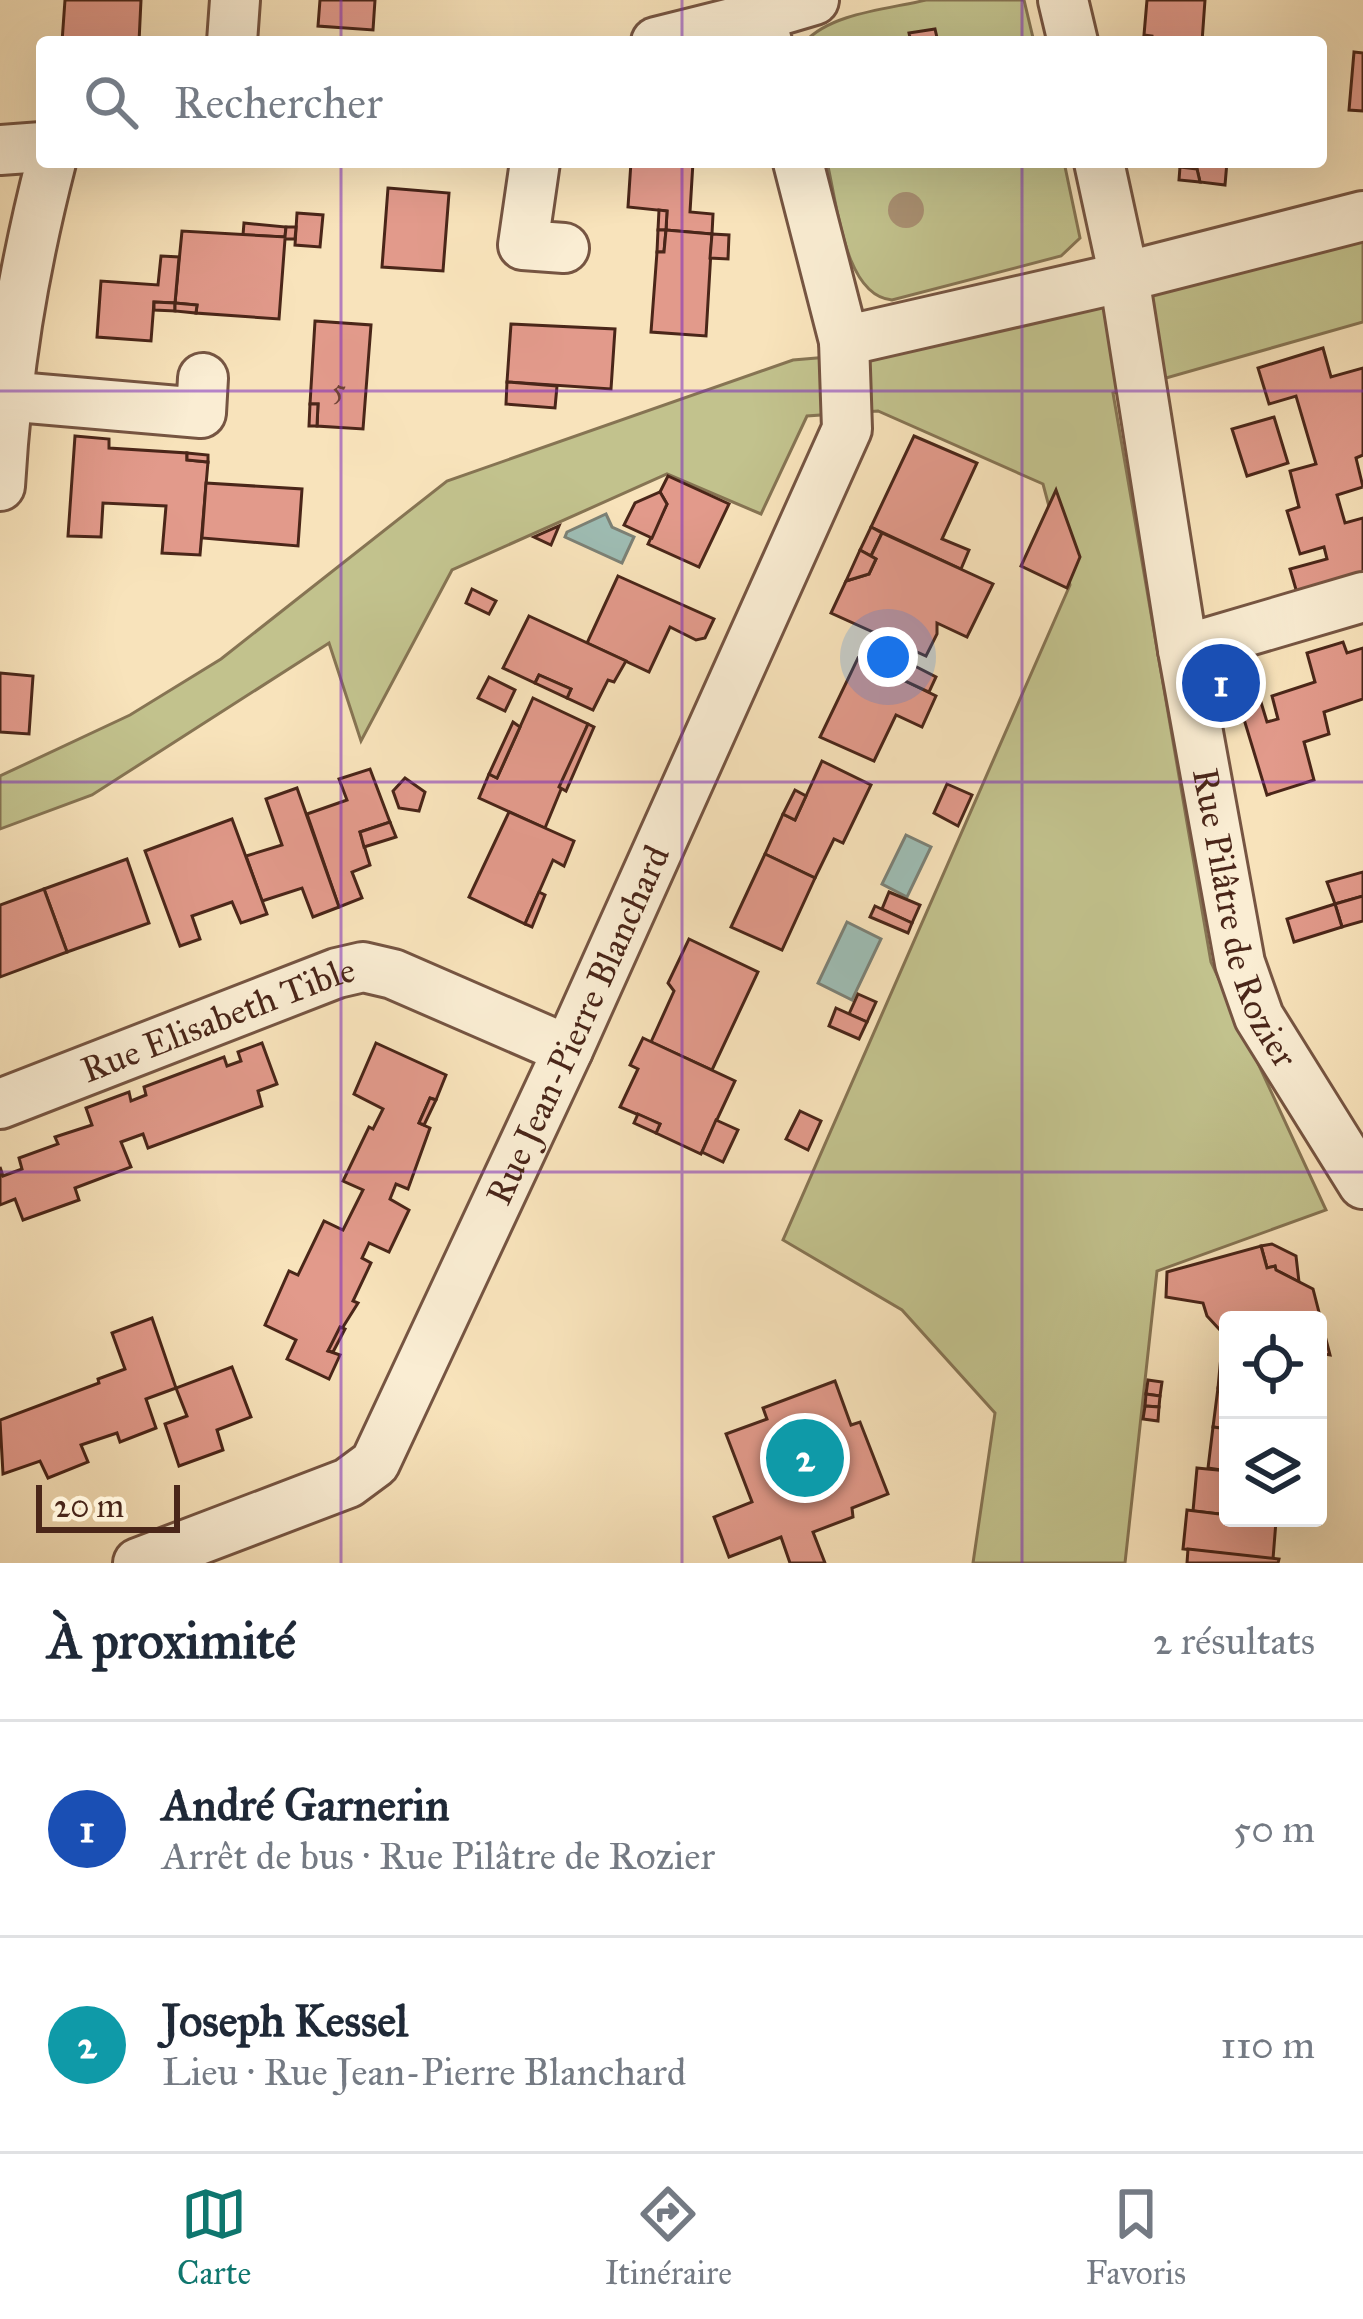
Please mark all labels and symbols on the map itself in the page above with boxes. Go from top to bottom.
house number: 5 [332,371,346,407]
your location [858,627,918,687]
pin: 1 [1182,638,1260,728]
street label: Rue Pilâtre de Rozier [1183,765,1307,1076]
street label: Rue Jean-Pierre Blanchard [477,839,679,1212]
street label: Rue Elisabeth Tible [75,948,359,1092]
pin: 2 [766,1413,844,1503]
scale bar [36,1479,180,1532]

